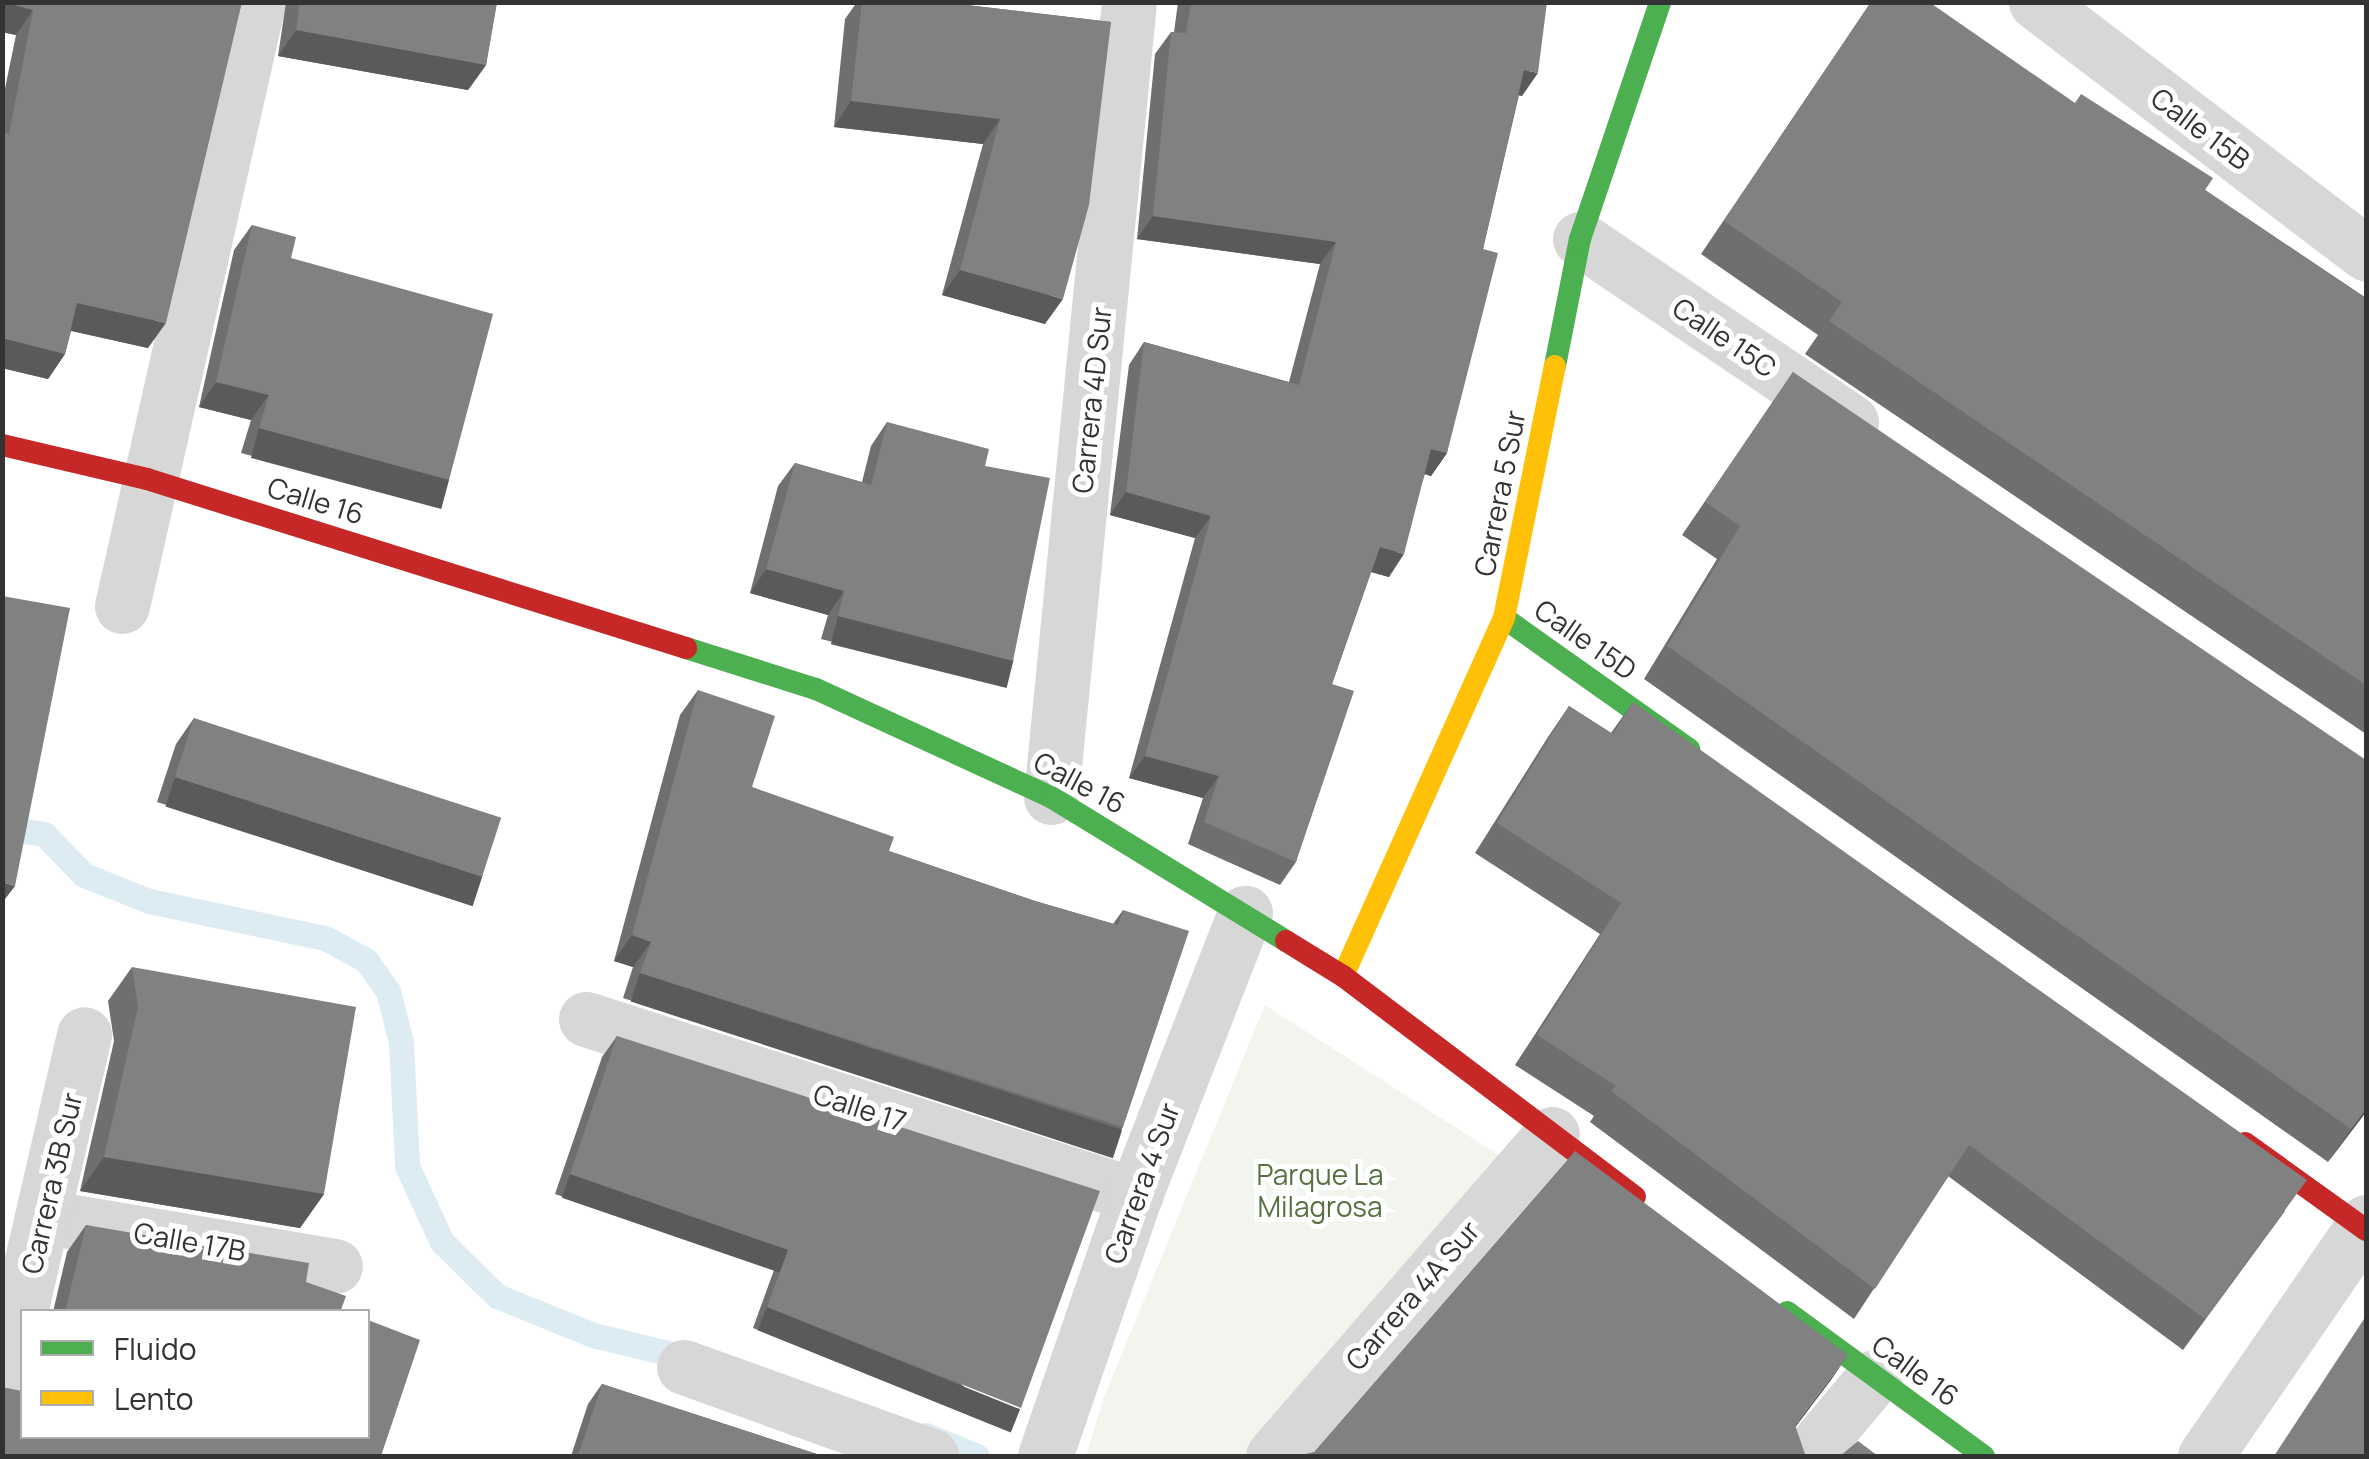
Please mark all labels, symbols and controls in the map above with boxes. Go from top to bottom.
street label: Calle 15B [2145,80,2257,176]
street label: Calle 15C [1667,290,1783,384]
street label: Carrera 4D Sur [1064,305,1118,495]
street label: Carrera 5 Sur [1466,407,1532,579]
street label: Calle 16 [264,469,368,531]
street label: Calle 15D [1529,592,1643,686]
street label: Calle 16 [1028,744,1132,820]
street label: Calle 17 [809,1076,911,1138]
street label: Carrera 3B Sur [14,1089,88,1277]
street label: Carrera 4 Sur [1096,1098,1186,1268]
park label: Parque La Milagrosa [1257,1157,1383,1223]
street label: Carrera 4A Sur [1338,1214,1486,1376]
street label: Calle 17B [132,1215,248,1267]
legend [20,1309,370,1439]
street label: Calle 16 [1866,1327,1966,1413]
text: Fluido [114,1328,196,1369]
text: Lento [114,1378,193,1419]

